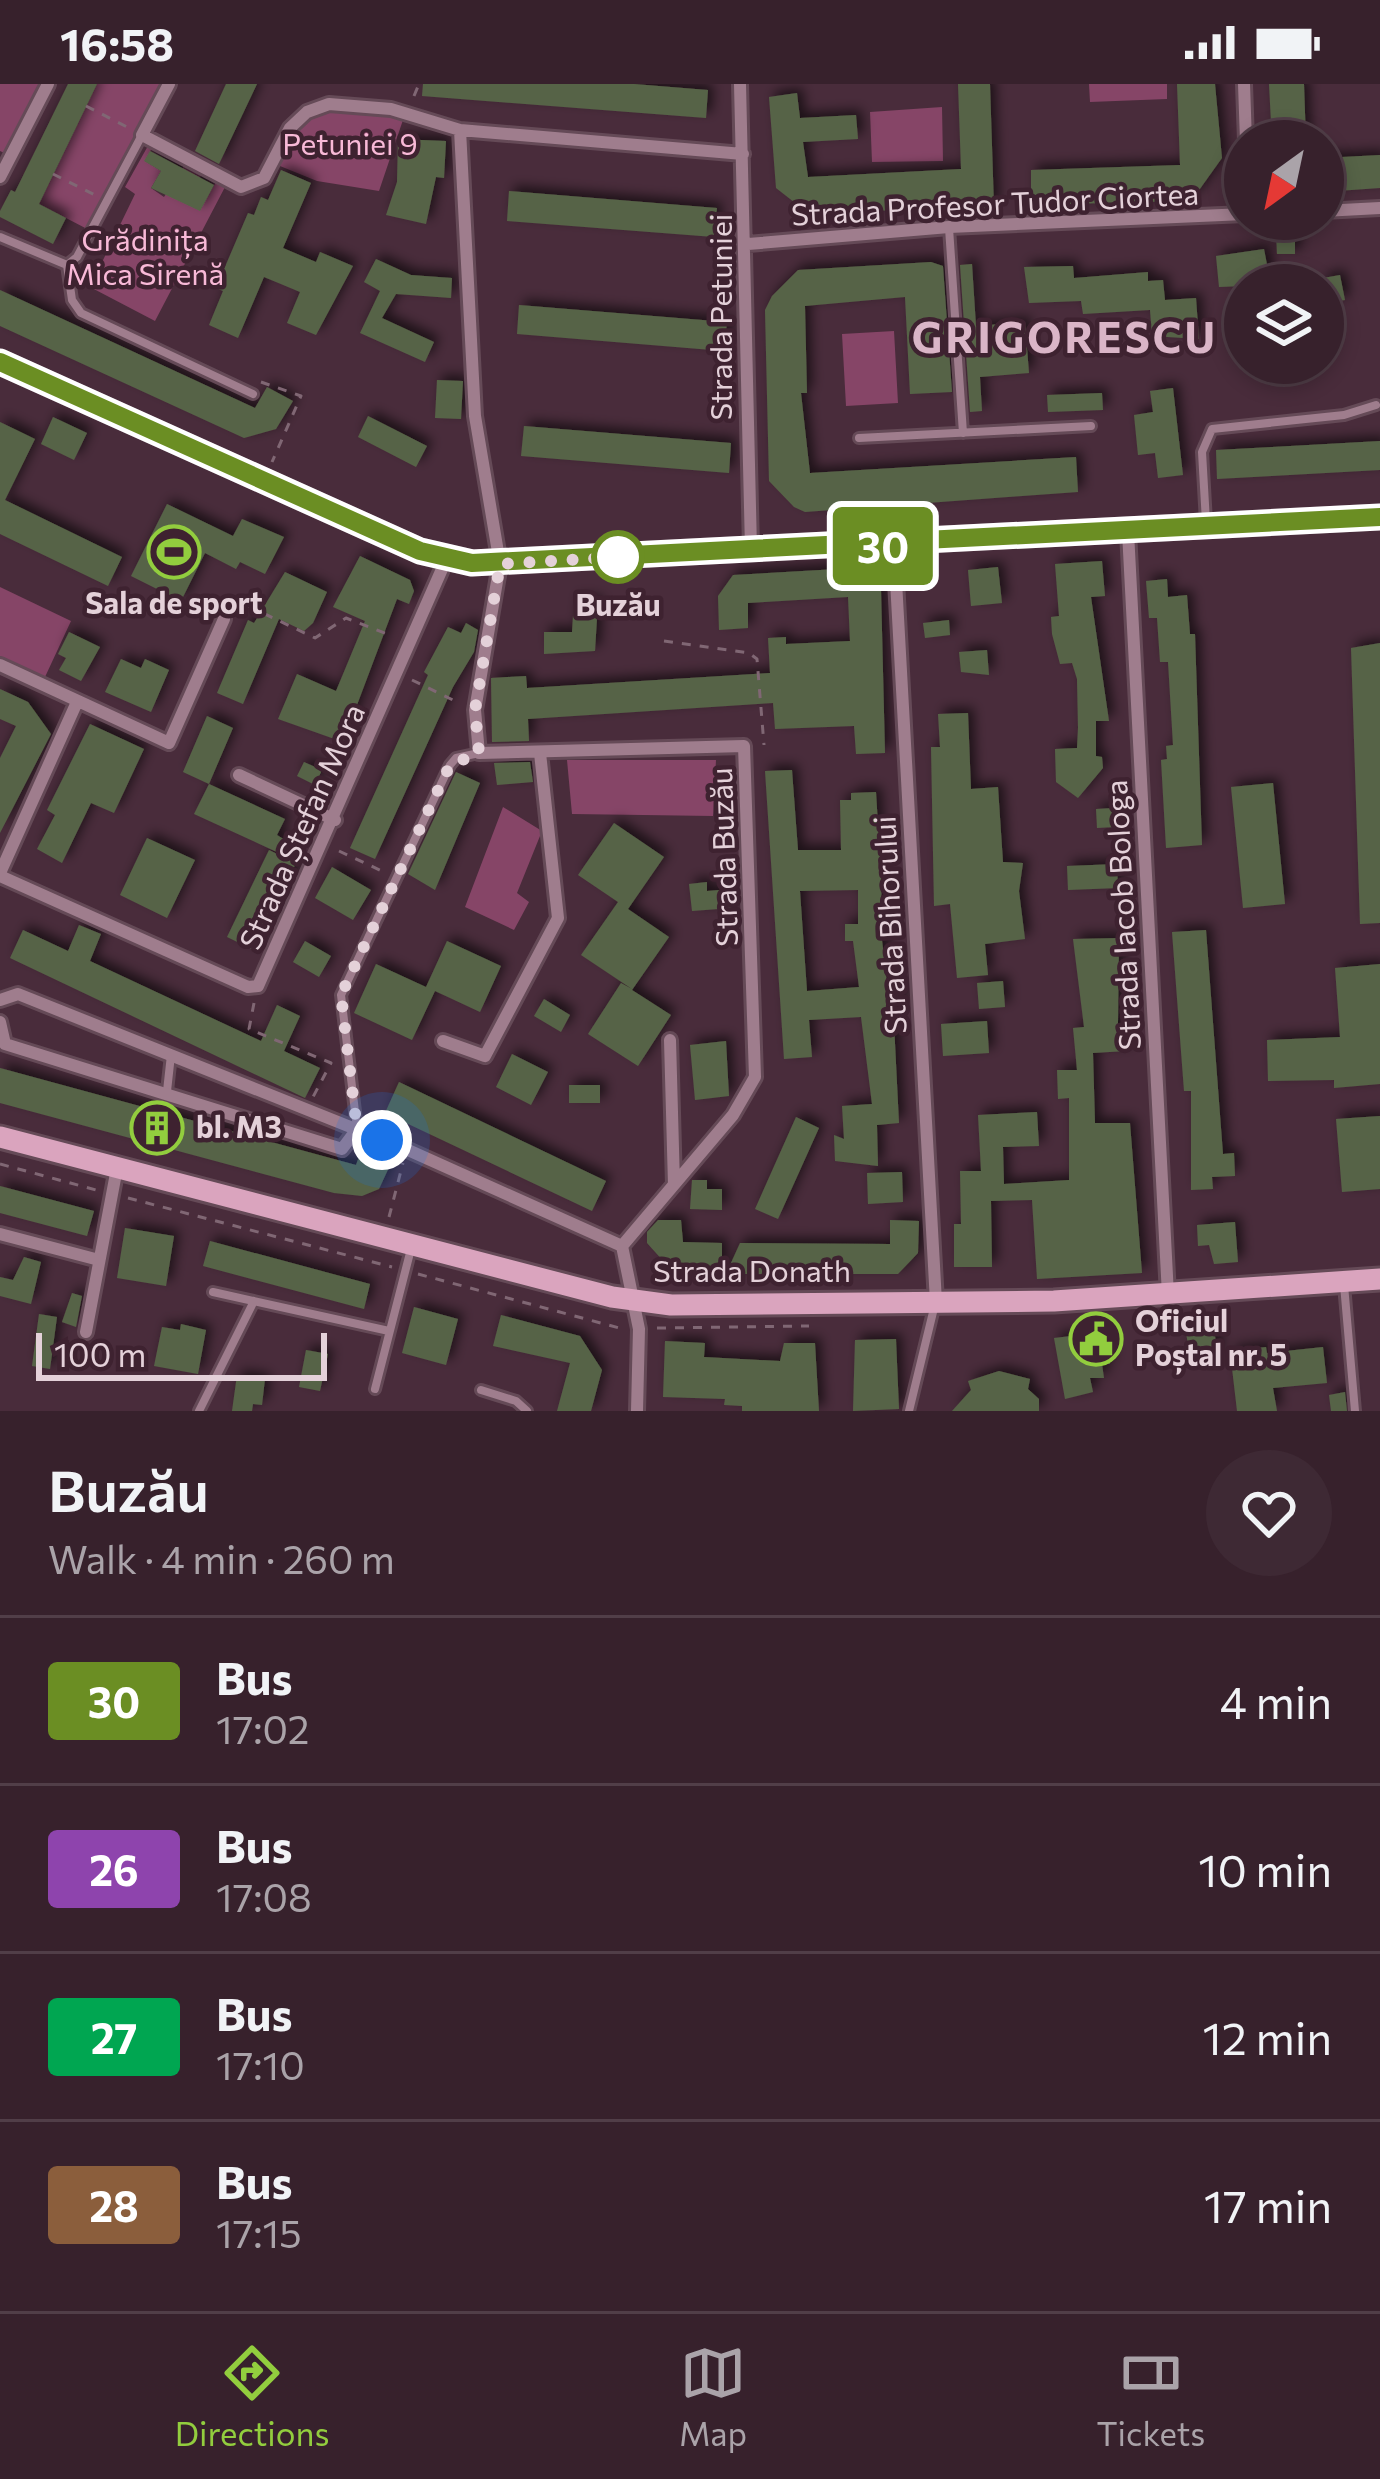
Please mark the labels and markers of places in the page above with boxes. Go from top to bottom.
sports icon: Sala de sport [146,524,202,580]
marker: Buzău [593,532,643,582]
place label: Sala de sport [85,583,263,620]
place label: Buzău [575,585,661,622]
building icon: bl. M3 [129,1100,185,1156]
place label: bl. M3 [196,1107,282,1144]
place label: Oficiul Poștal nr. 5 [1135,1301,1287,1375]
public building icon: Oficiul Poștal nr. 5 [1068,1311,1124,1367]

